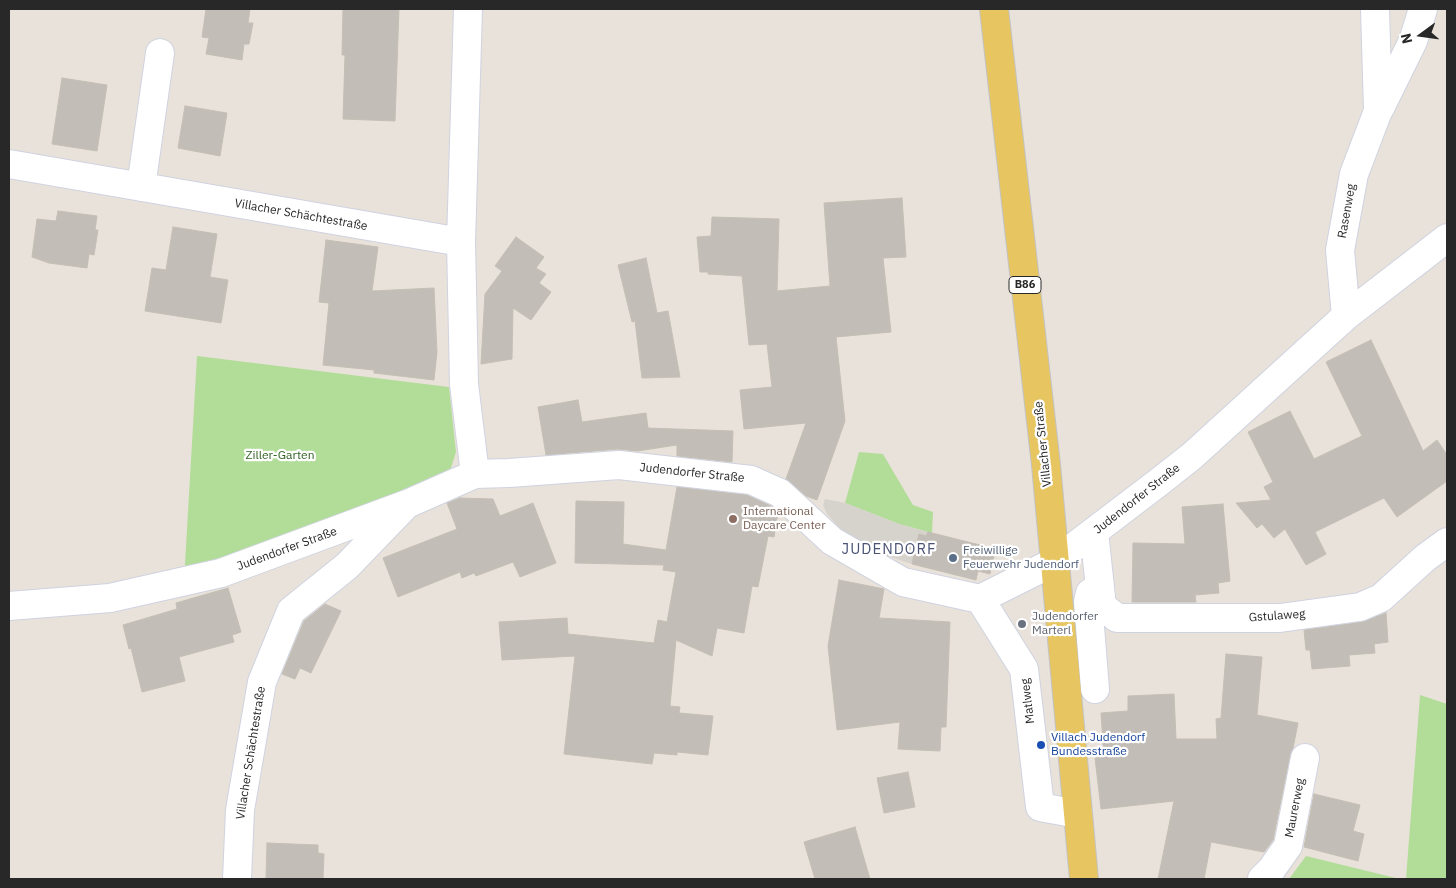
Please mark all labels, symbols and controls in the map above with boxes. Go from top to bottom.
north arrow [1396,10,1446,60]
text: N [1396,32,1416,46]
street label: Rasenweg [1335,183,1359,239]
street label: Villacher Schächtestraße [233,196,369,234]
road number: B86 [1009,276,1041,294]
street label: Villacher Straße [1031,400,1055,488]
park label: Ziller-Garten [246,449,314,463]
street label: Judendorfer Straße [639,460,745,486]
street label: Judendorfer Straße [1091,461,1183,537]
place label: International Daycare Center [743,505,826,533]
marker: International Daycare Center [727,513,739,525]
street label: Judendorfer Straße [235,524,339,574]
district label: JUDENDORF [840,541,938,559]
place label: Freiwillige Feuerwehr Judendorf [963,544,1079,572]
marker: Freiwillige Feuerwehr Judendorf [947,552,959,564]
street label: Gstulaweg [1248,607,1306,625]
place label: Judendorfer Marterl [1032,610,1098,638]
marker: Judendorfer Marterl [1016,618,1028,630]
street label: Matlweg [1018,677,1038,725]
street label: Villacher Schächtestraße [233,685,269,821]
place label: Villach Judendorf Bundesstraße [1051,731,1145,759]
marker: Villach Judendorf Bundesstraße [1035,739,1047,751]
street label: Maurerweg [1282,777,1308,839]

